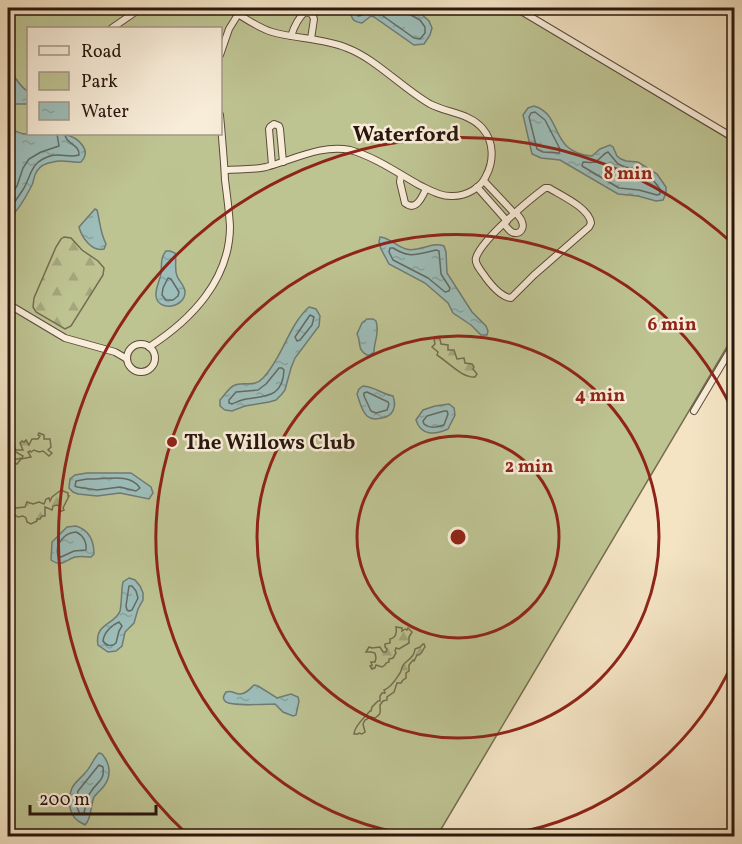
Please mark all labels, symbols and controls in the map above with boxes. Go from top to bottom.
legend [27,27,222,135]
text: Road [81,40,122,65]
text: Park [81,70,118,95]
text: Water [81,100,129,125]
district label: Waterford [353,120,459,151]
text: 8 min [603,162,653,187]
text: 6 min [647,313,697,338]
text: 4 min [575,384,625,409]
place label: The Willows Club [184,429,355,458]
marker: The Willows Club [165,435,179,449]
text: 2 min [505,455,553,480]
centre of rings [448,527,468,547]
scale bar [30,778,156,816]
text: 200 m [39,788,90,813]

